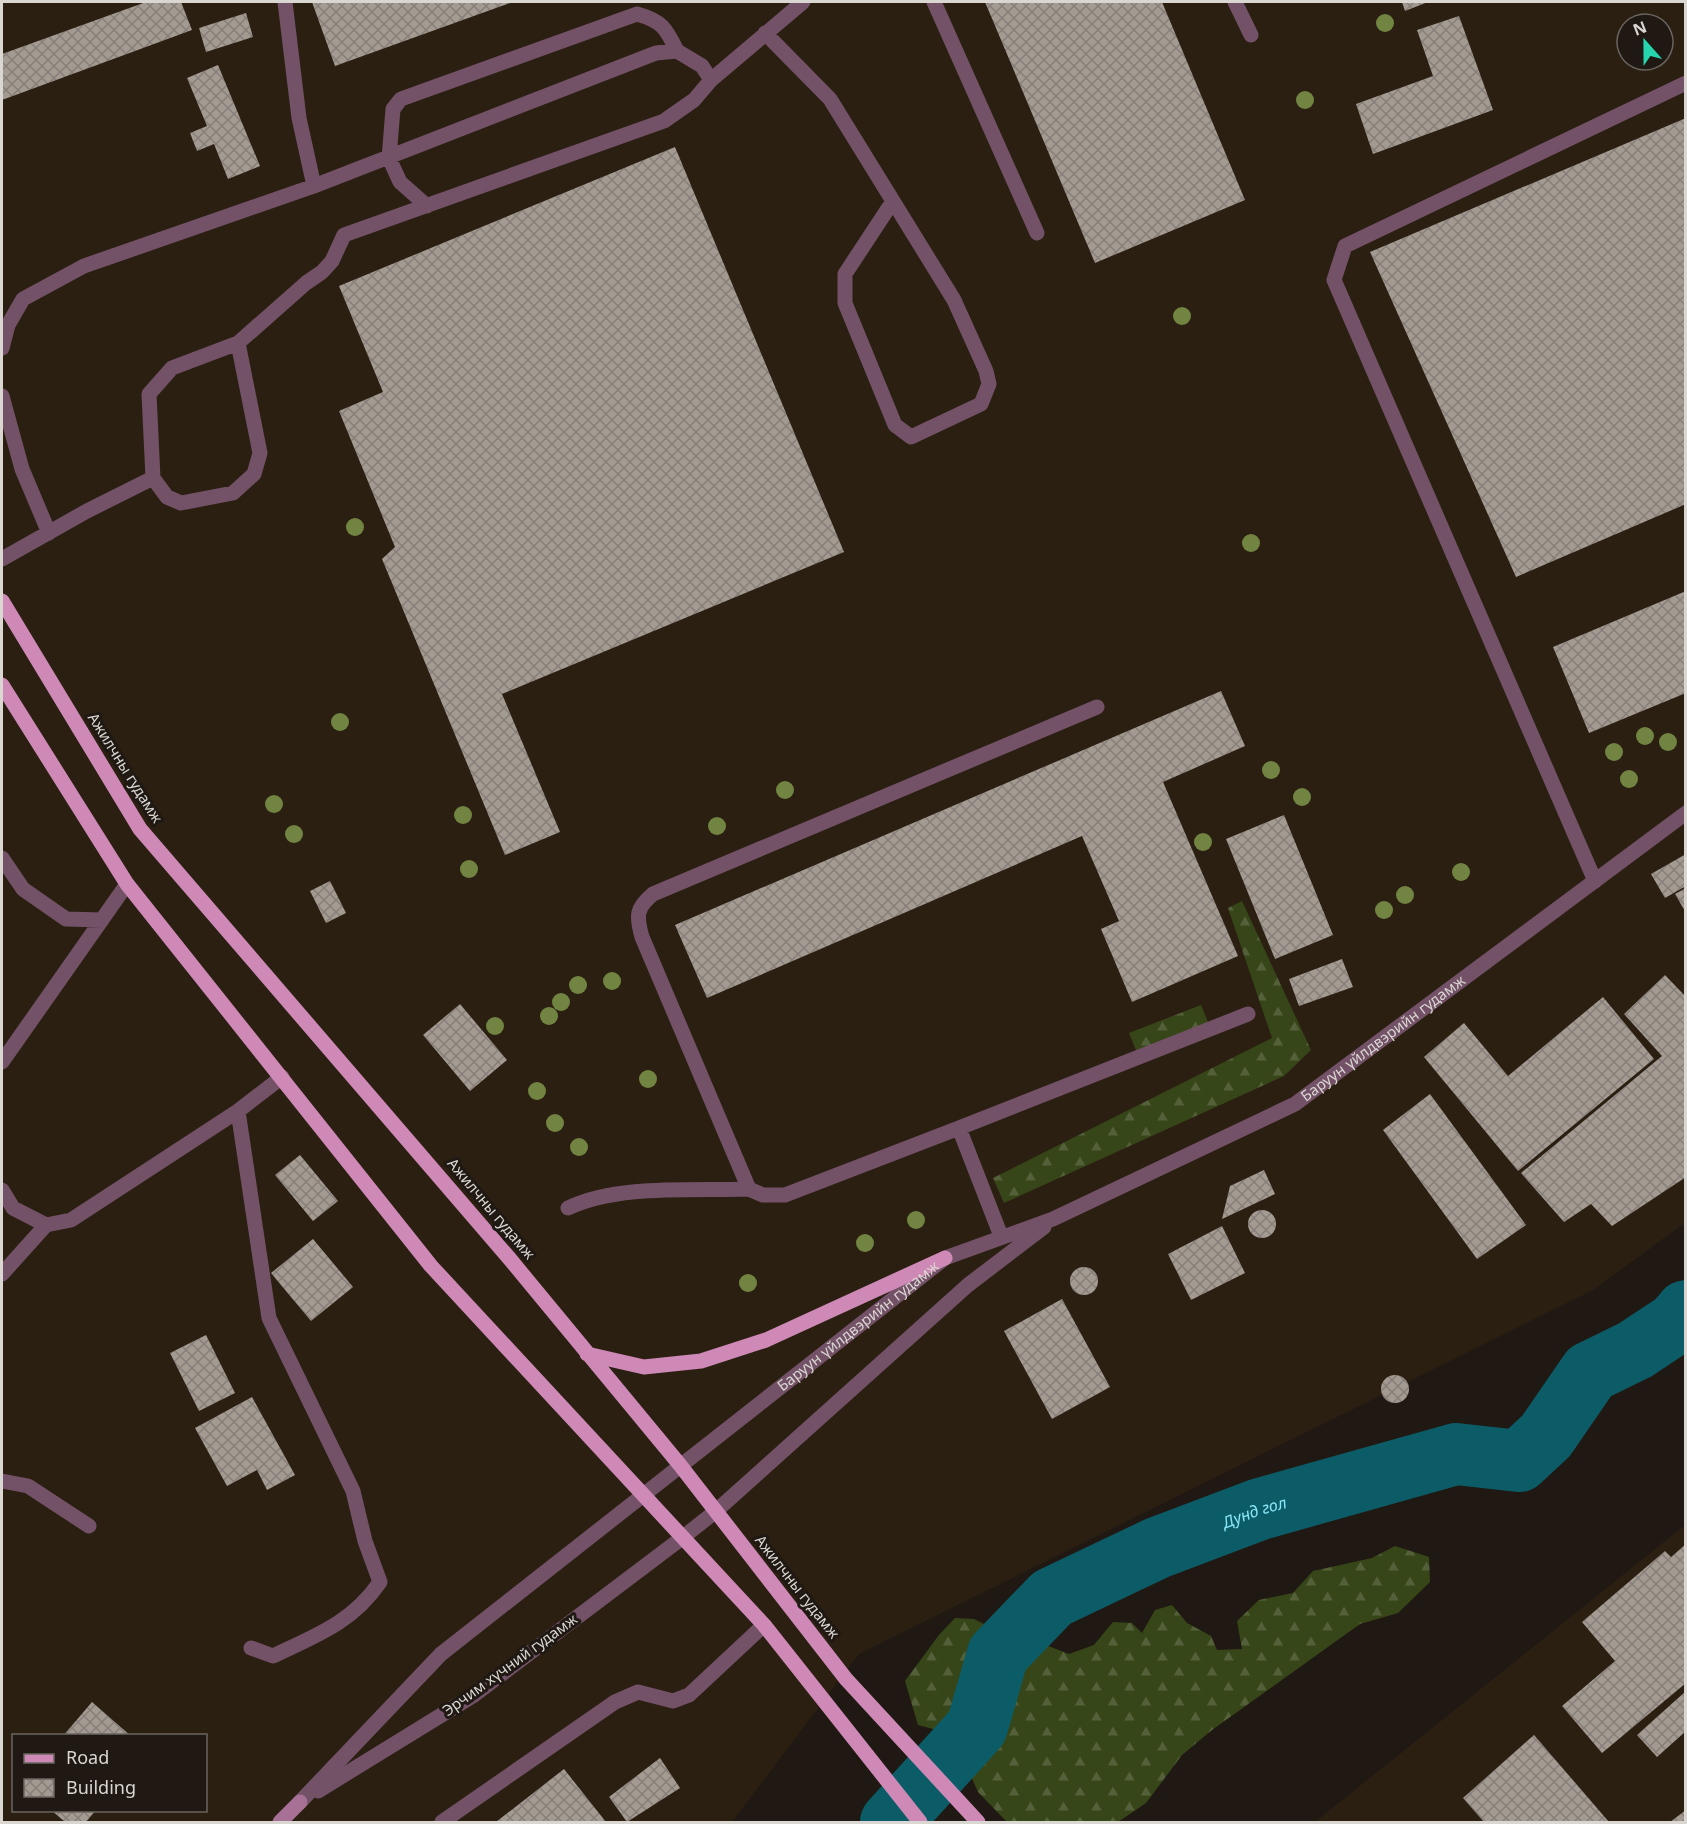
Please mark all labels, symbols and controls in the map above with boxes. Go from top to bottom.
north arrow [1615,12,1675,72]
text: N [1630,15,1650,41]
street label: Ажилчны гудамж [84,709,168,827]
street label: Баруун үйлдвэрийн гудамж [1296,969,1469,1105]
street label: Ажилчны гудамж [444,1154,540,1264]
street label: Баруун үйлдвэрийн гудамж [773,1255,943,1395]
water label: Дунд гол [1217,1491,1289,1534]
street label: Ажилчны гудамж [751,1530,845,1643]
street label: Эрчим хүчний гудамж [438,1608,581,1720]
legend [12,1734,207,1812]
text: Road [66,1745,109,1769]
text: Building [66,1775,136,1799]

